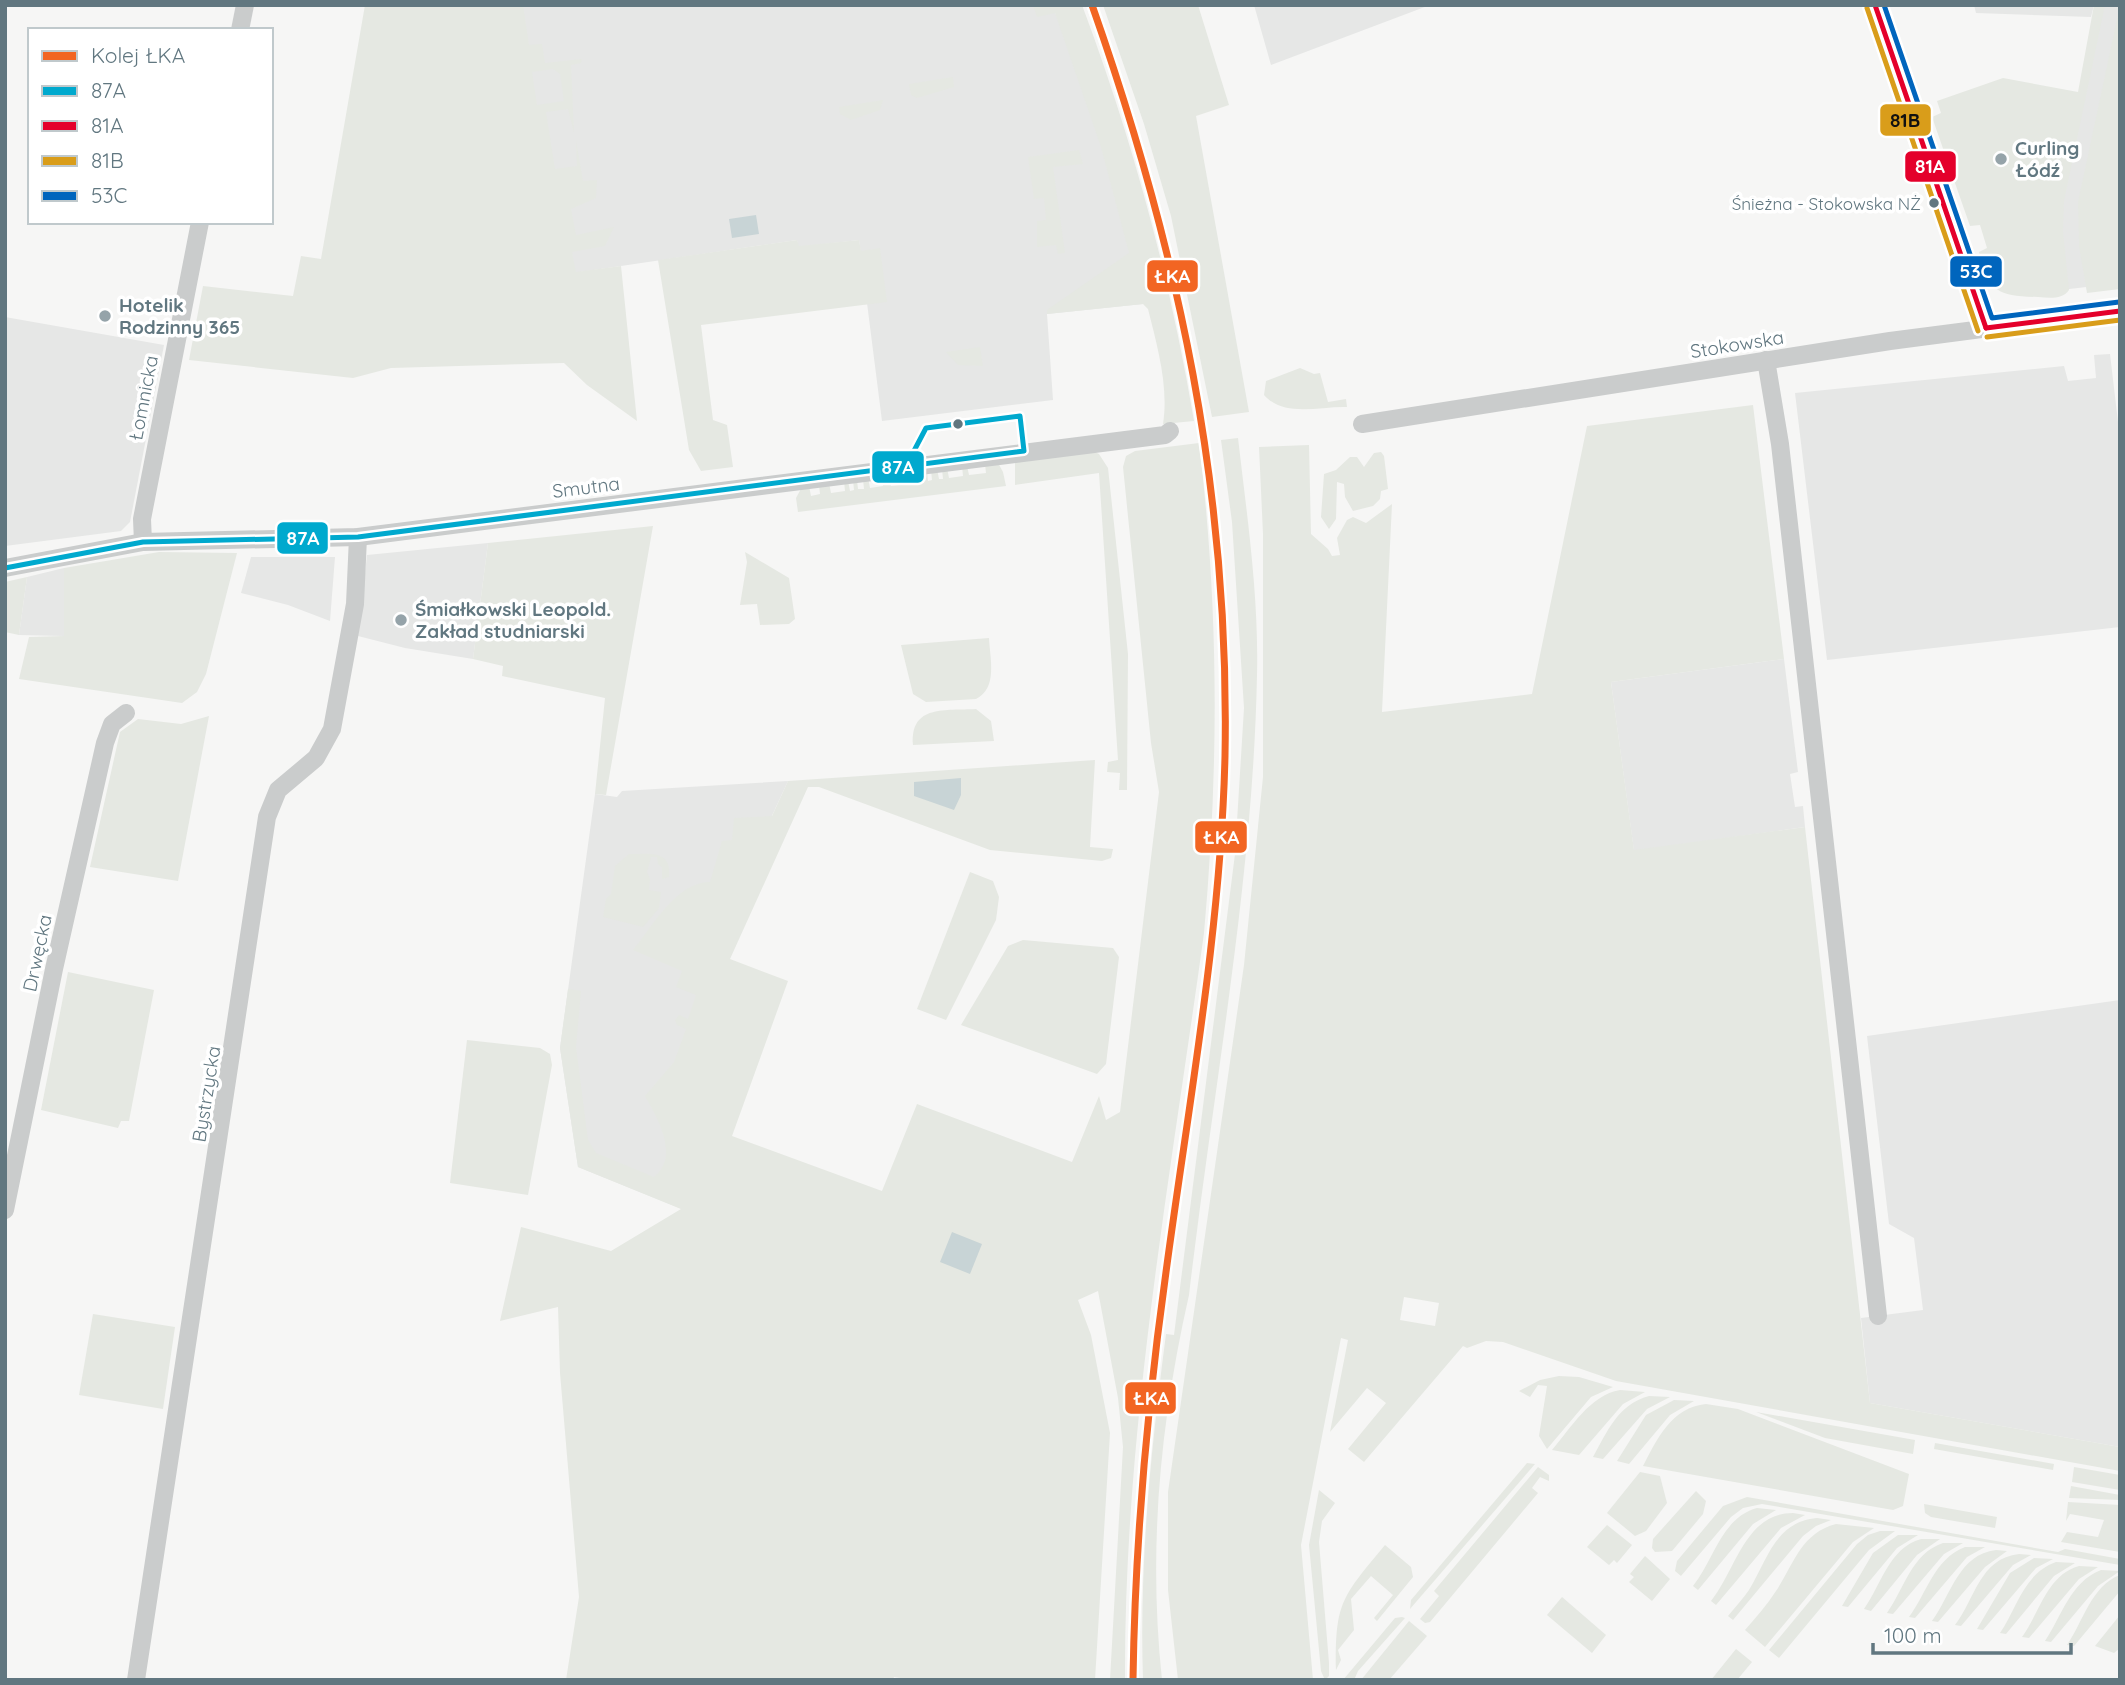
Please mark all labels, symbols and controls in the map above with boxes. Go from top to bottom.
legend [28,28,273,224]
text: Kolej ŁKA [91,42,185,68]
text: 87A [91,77,126,103]
line badge: 81B [1879,103,1932,137]
text: 81B [1890,108,1920,132]
text: 81A [91,112,124,138]
place label: Curling Łódź [2015,136,2079,182]
text: 81B [91,147,124,173]
line badge: 81A [1904,150,1957,183]
marker: Curling Łódź [1993,151,2009,167]
text: 81A [1915,154,1945,178]
text: 53C [91,182,127,208]
place label: Śnieżna - Stokowska NŻ [1732,193,1921,214]
marker: Śnieżna - Stokowska NŻ [1927,196,1941,210]
line badge: 53C [1949,255,2003,288]
line badge: ŁKA [1146,259,1199,293]
text: 53C [1959,259,1993,283]
text: ŁKA [1154,264,1190,288]
place label: Hotelik Rodzinny 365 [119,293,240,339]
marker: Hotelik Rodzinny 365 [97,308,113,324]
street label: Stokowska [1688,325,1786,363]
street label: Łomnicka [123,353,163,443]
unlabelled marker [951,417,965,431]
line badge: 87A [871,450,925,484]
text: 87A [882,455,914,479]
street label: Smutna [551,471,621,503]
line badge: 87A [276,521,329,555]
text: 87A [287,526,319,550]
place label: Śmiałkowski Leopold. Zakład studniarski [415,597,611,643]
marker: Śmiałkowski Leopold. Zakład studniarski [393,612,409,628]
line badge: ŁKA [1194,820,1248,854]
text: ŁKA [1203,825,1239,849]
street label: Drwęcka [17,912,57,994]
street label: Bystrzycka [187,1044,225,1144]
line badge: ŁKA [1124,1381,1177,1415]
text: ŁKA [1133,1386,1169,1410]
scale bar [1873,1612,2071,1656]
text: 100 m [1884,1622,1942,1648]

